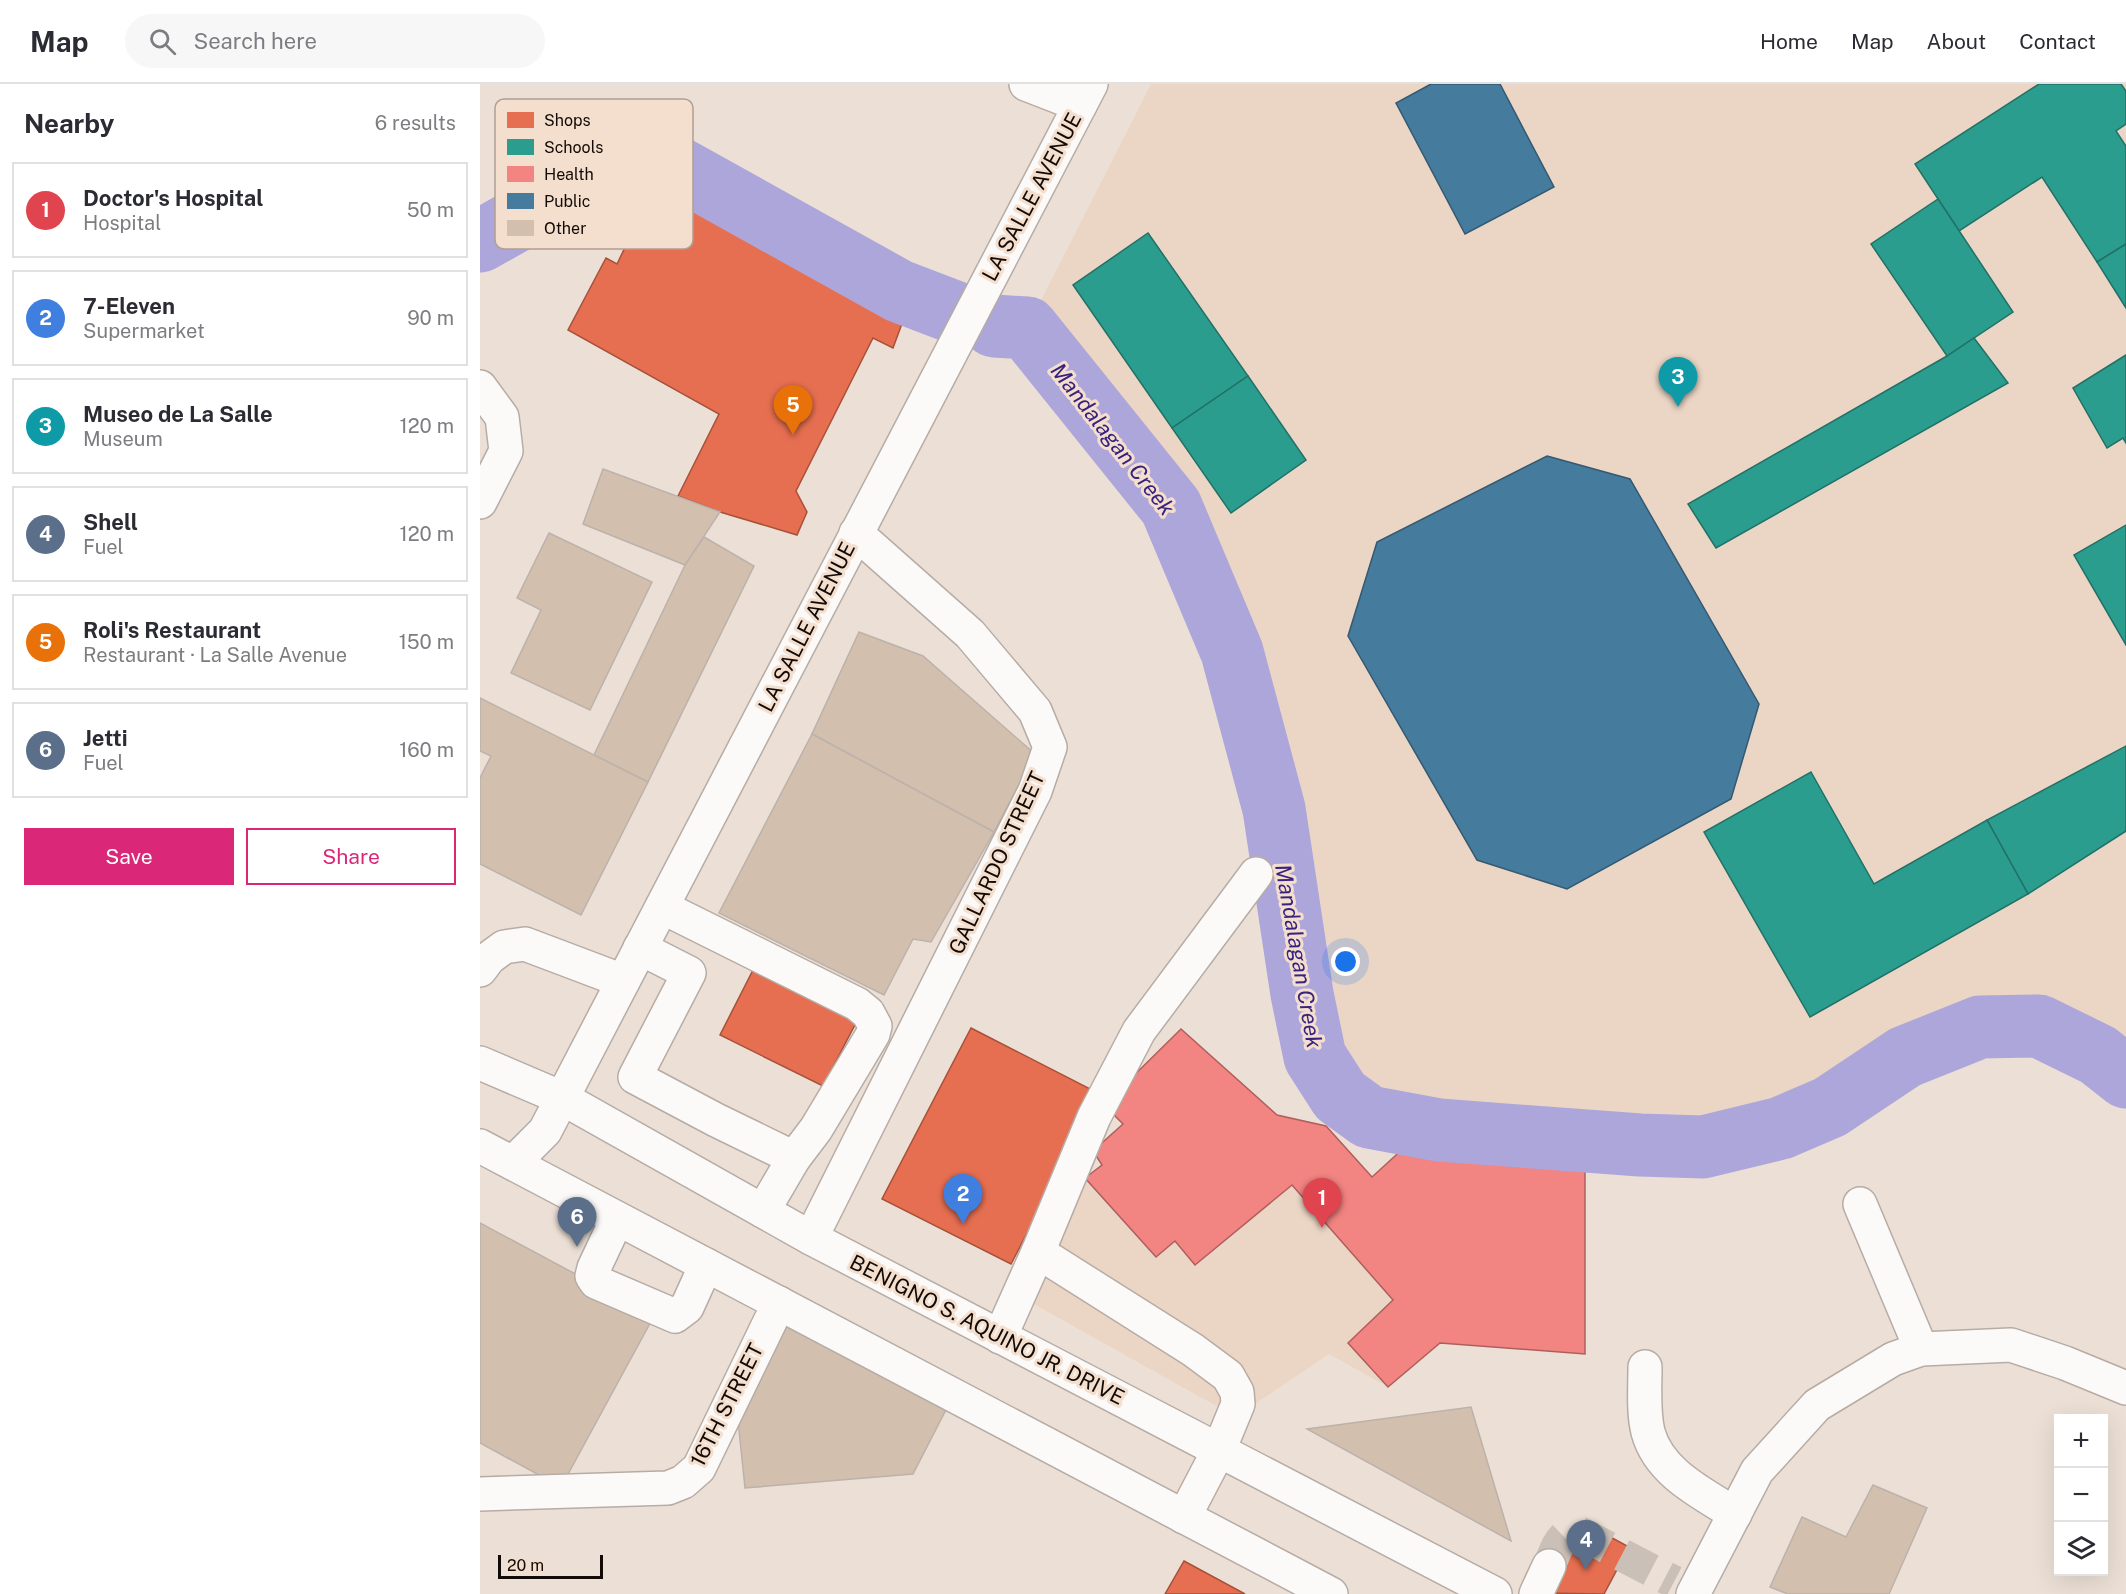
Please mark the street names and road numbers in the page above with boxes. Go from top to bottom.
street label: LA SALLE AVENUE [977,108,1086,285]
street label: LA SALLE AVENUE [753,538,860,716]
street label: GALLARDO STREET [943,768,1050,958]
street label: BENIGNO S. AQUINO JR. DRIVE [846,1249,1129,1410]
street label: 16TH STREET [685,1339,768,1470]

